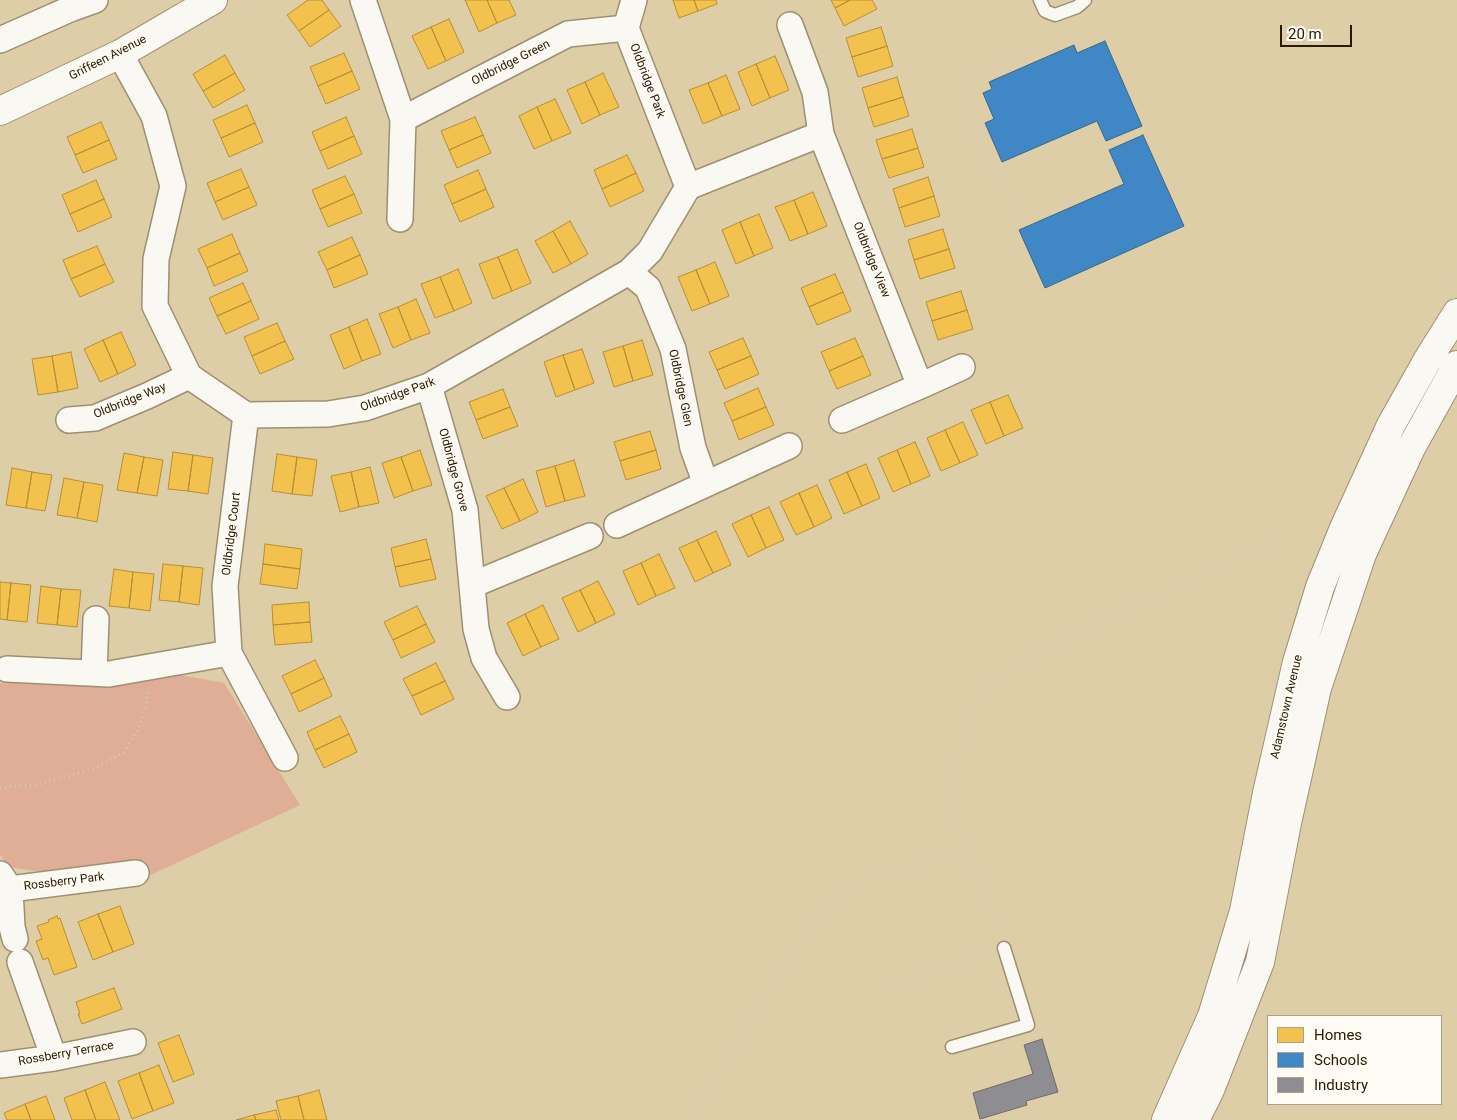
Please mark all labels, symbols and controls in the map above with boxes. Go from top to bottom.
scale bar [1282,15,1354,47]
text: 20 m [1288,25,1322,43]
street label: Griffeen Avenue [67,32,149,84]
street label: Oldbridge Green [469,37,553,89]
street label: Oldbridge Park [626,42,668,120]
street label: Oldbridge View [849,220,893,300]
street label: Oldbridge Glen [665,348,695,428]
street label: Oldbridge Park [359,375,437,415]
street label: Oldbridge Way [92,380,168,422]
street label: Oldbridge Grove [435,427,471,513]
street label: Oldbridge Court [220,491,244,577]
street label: Adamstown Avenue [1268,654,1306,760]
street label: Rossberry Park [23,870,105,894]
legend [1267,1015,1442,1105]
text: Homes [1314,1026,1362,1044]
street label: Rossberry Terrace [17,1039,115,1069]
text: Schools [1314,1051,1368,1069]
text: Industry [1314,1076,1368,1094]

